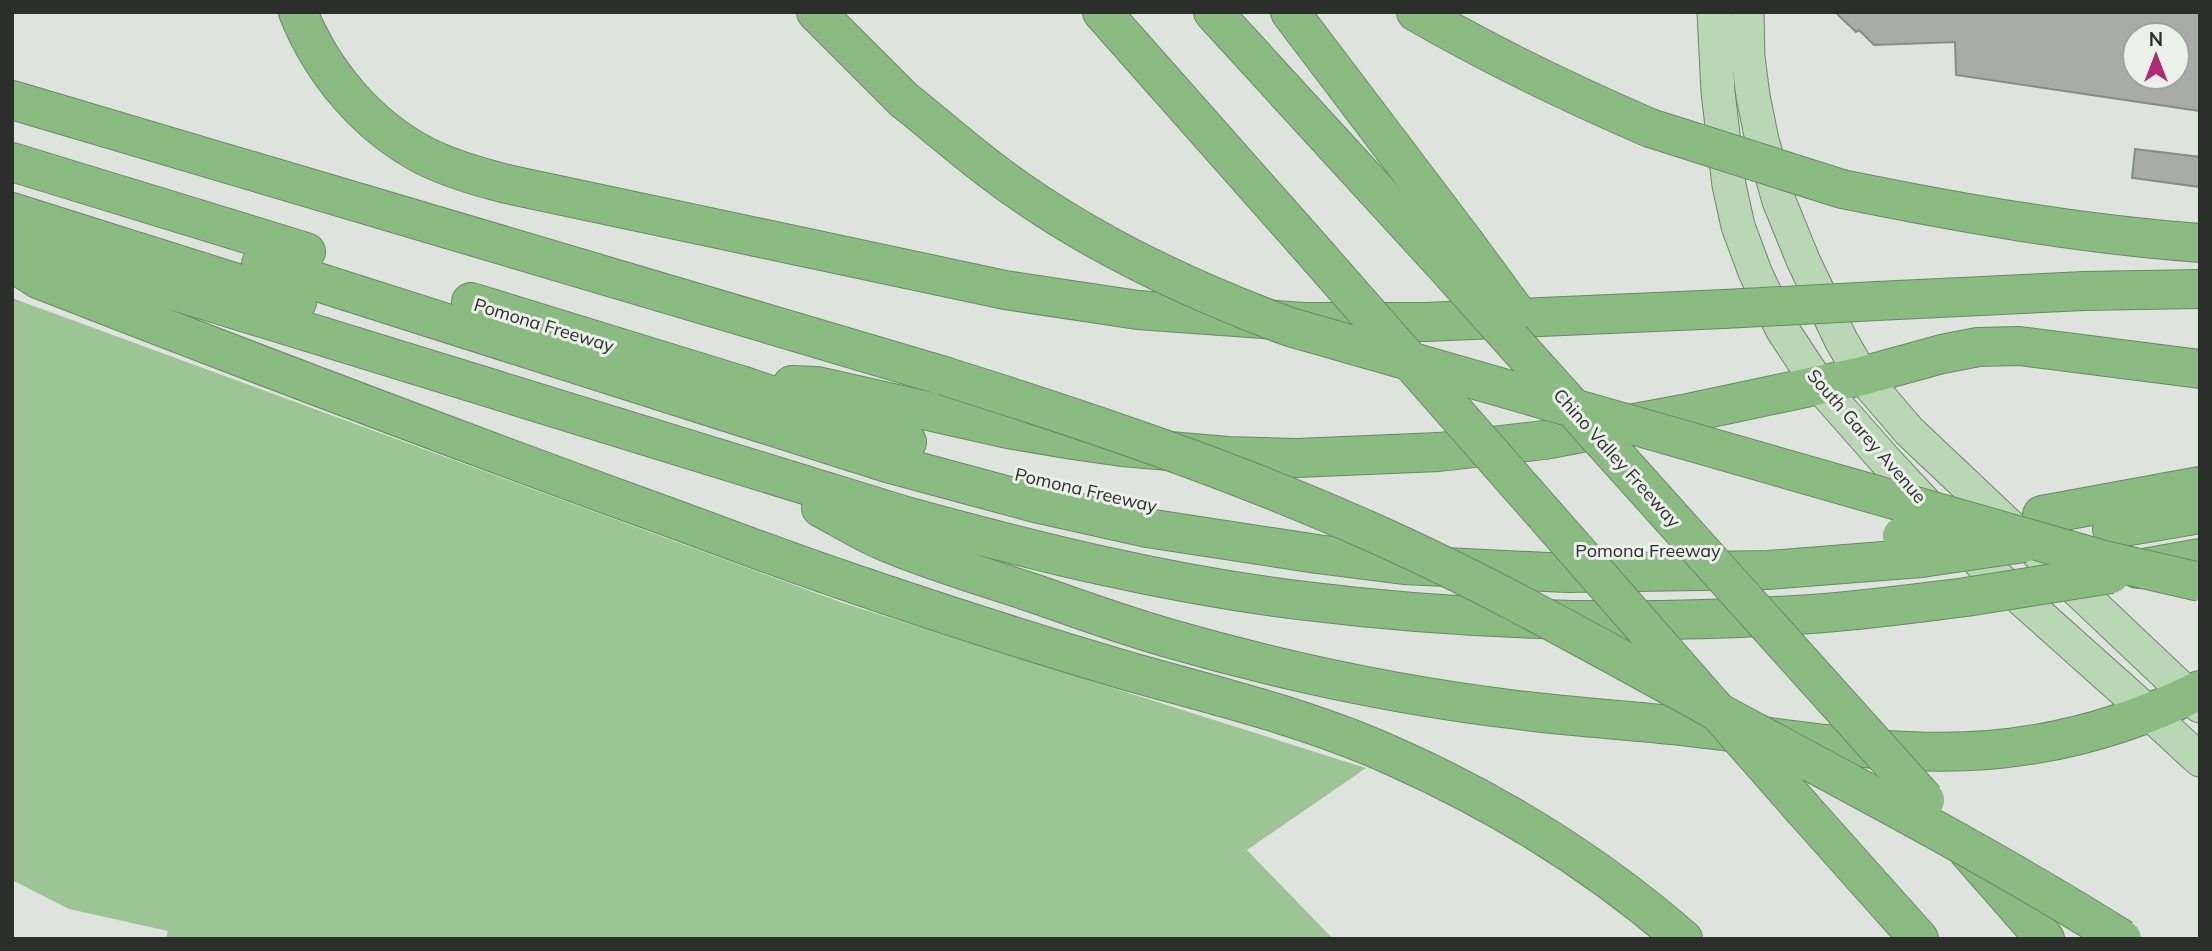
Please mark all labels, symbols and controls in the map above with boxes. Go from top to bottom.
north arrow [2121,21,2191,91]
text: N [2149,27,2163,51]
street label: Pomona Freeway [471,293,617,357]
street label: South Garey Avenue [1802,364,1932,508]
street label: Chino Valley Freeway [1549,384,1686,533]
street label: Pomona Freeway [1013,462,1160,518]
street label: Pomona Freeway [1575,539,1721,562]

